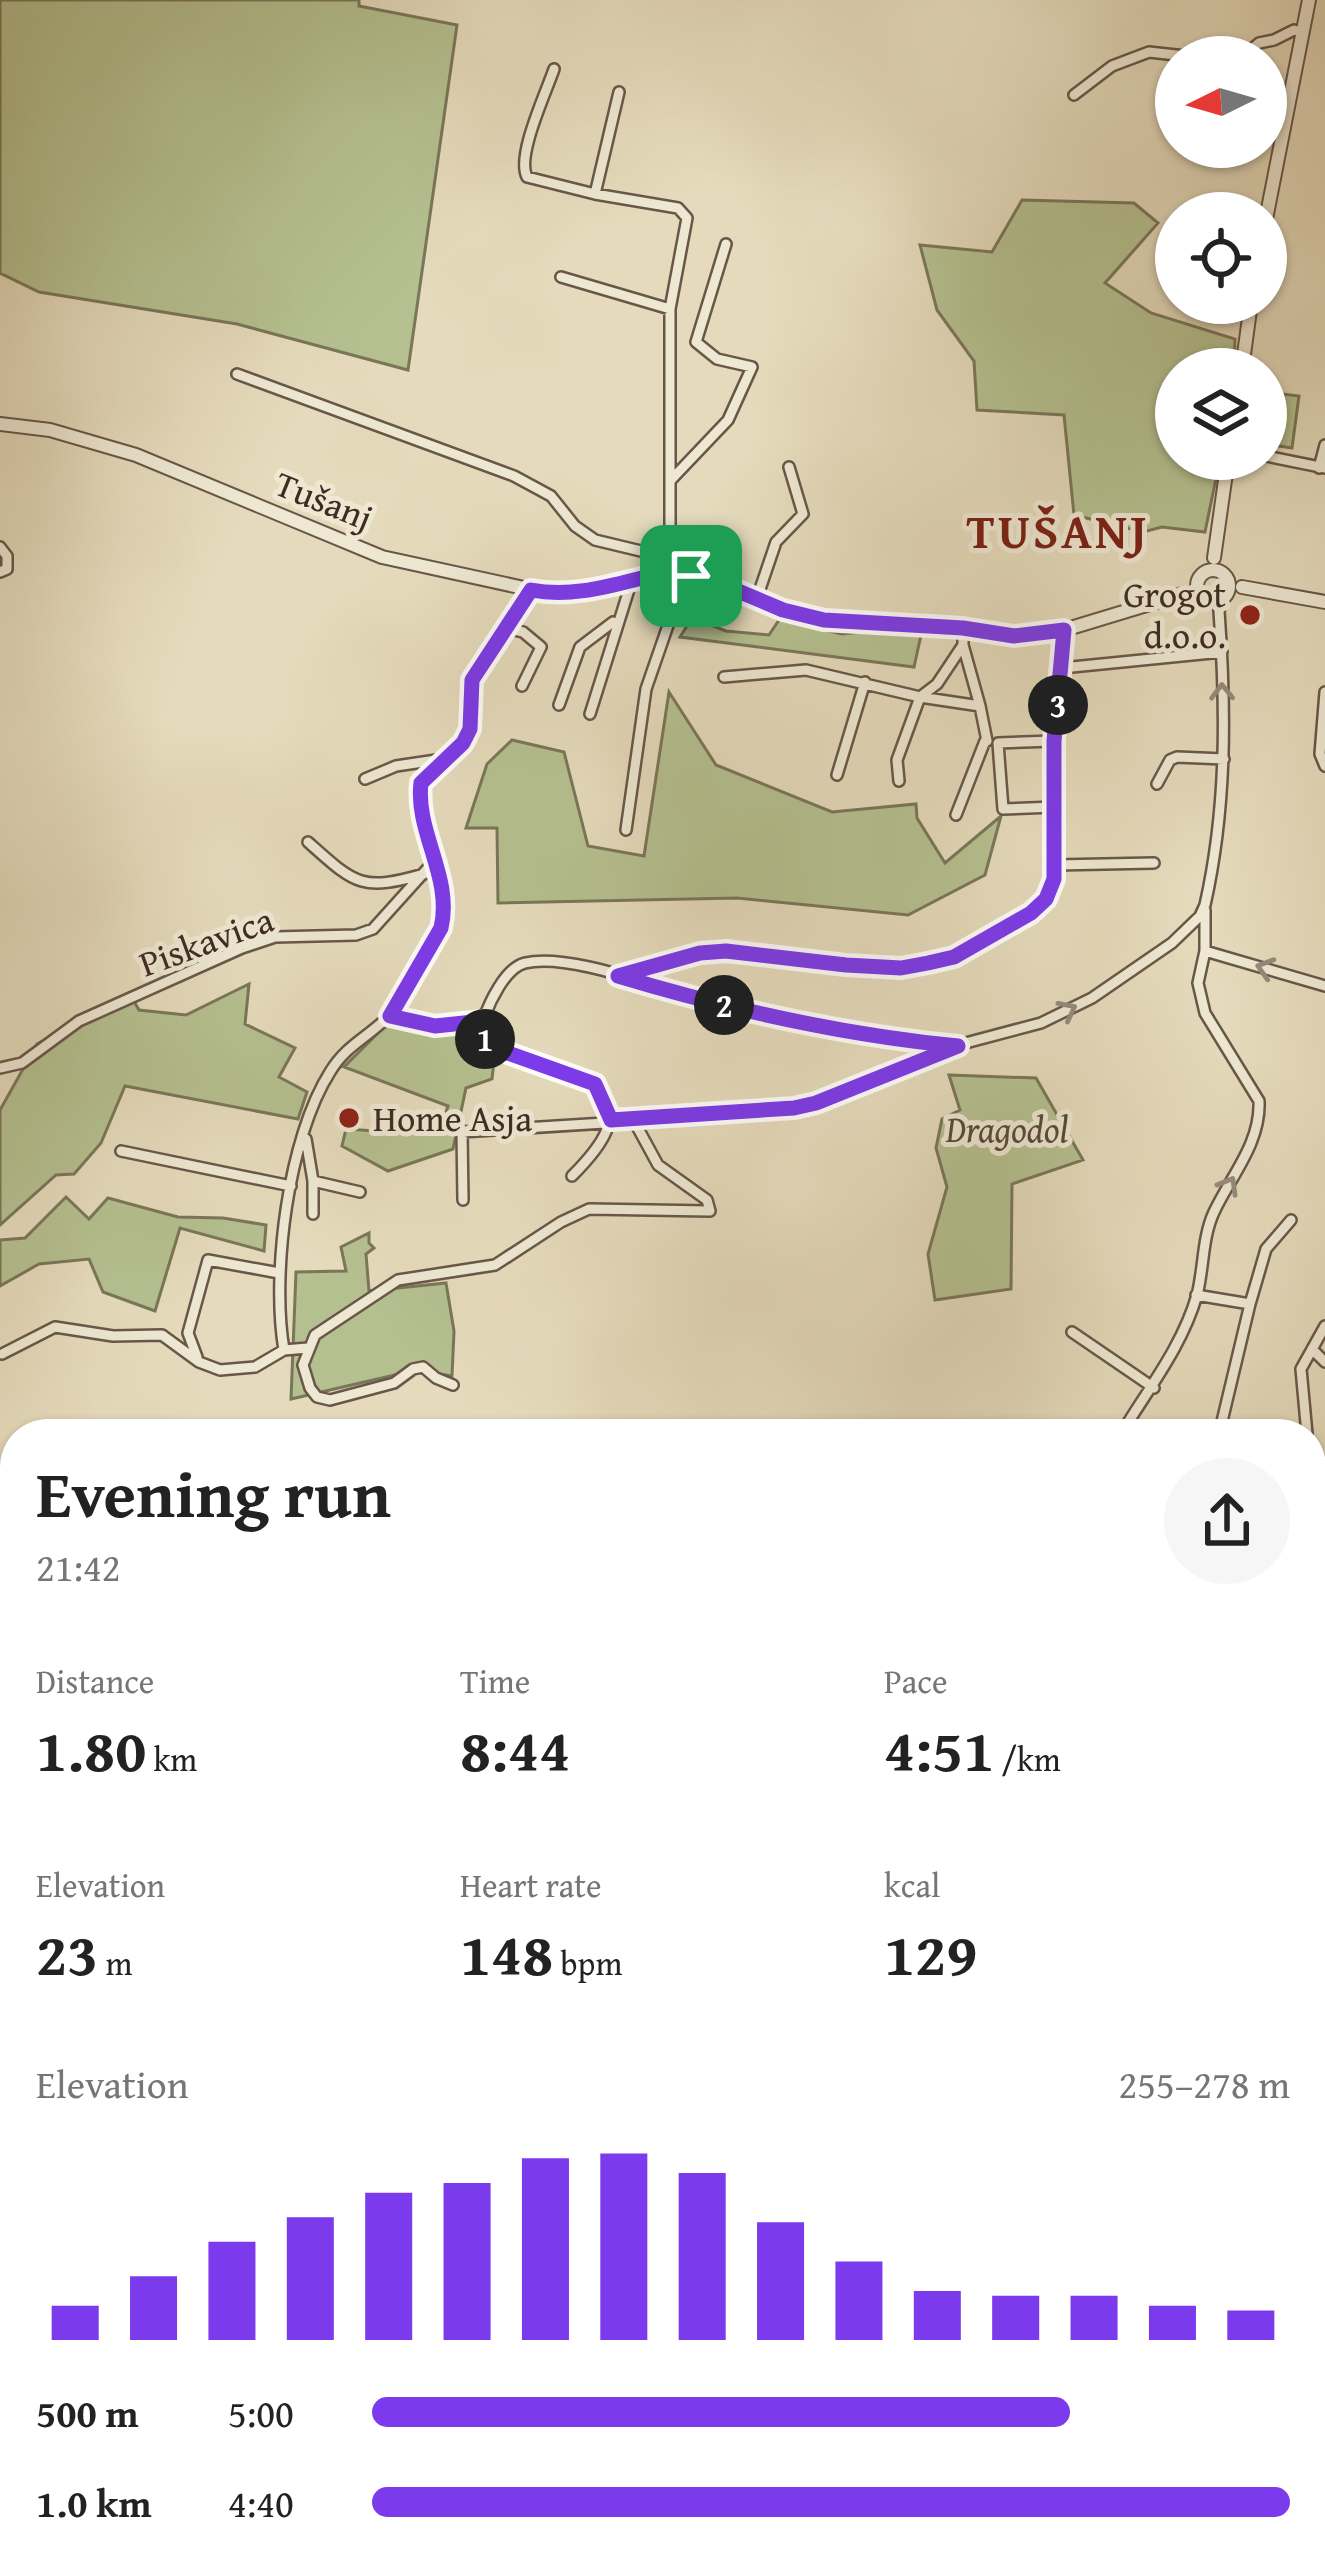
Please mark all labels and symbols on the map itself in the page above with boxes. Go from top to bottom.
north arrow [1155,36,1287,168]
street label: Tušanj [268,456,381,543]
district label: TUŠANJ [966,495,1150,566]
pin [640,525,742,627]
place label: Grogot d.o.o. [1123,567,1226,661]
marker: Grogot d.o.o. [1237,602,1263,628]
pin: 3 [1028,675,1088,735]
one-way arrow [1210,682,1236,701]
street label: Piskavica [131,892,280,989]
one-way arrow [1255,957,1276,982]
pin: 2 [694,975,754,1035]
one-way arrow [1056,1000,1077,1024]
pin: 1 [455,1009,515,1069]
place label: Home Asja [373,1091,532,1144]
park label: Dragodol [945,1102,1068,1155]
marker: Home Asja [336,1105,362,1131]
one-way arrow [1215,1176,1238,1197]

